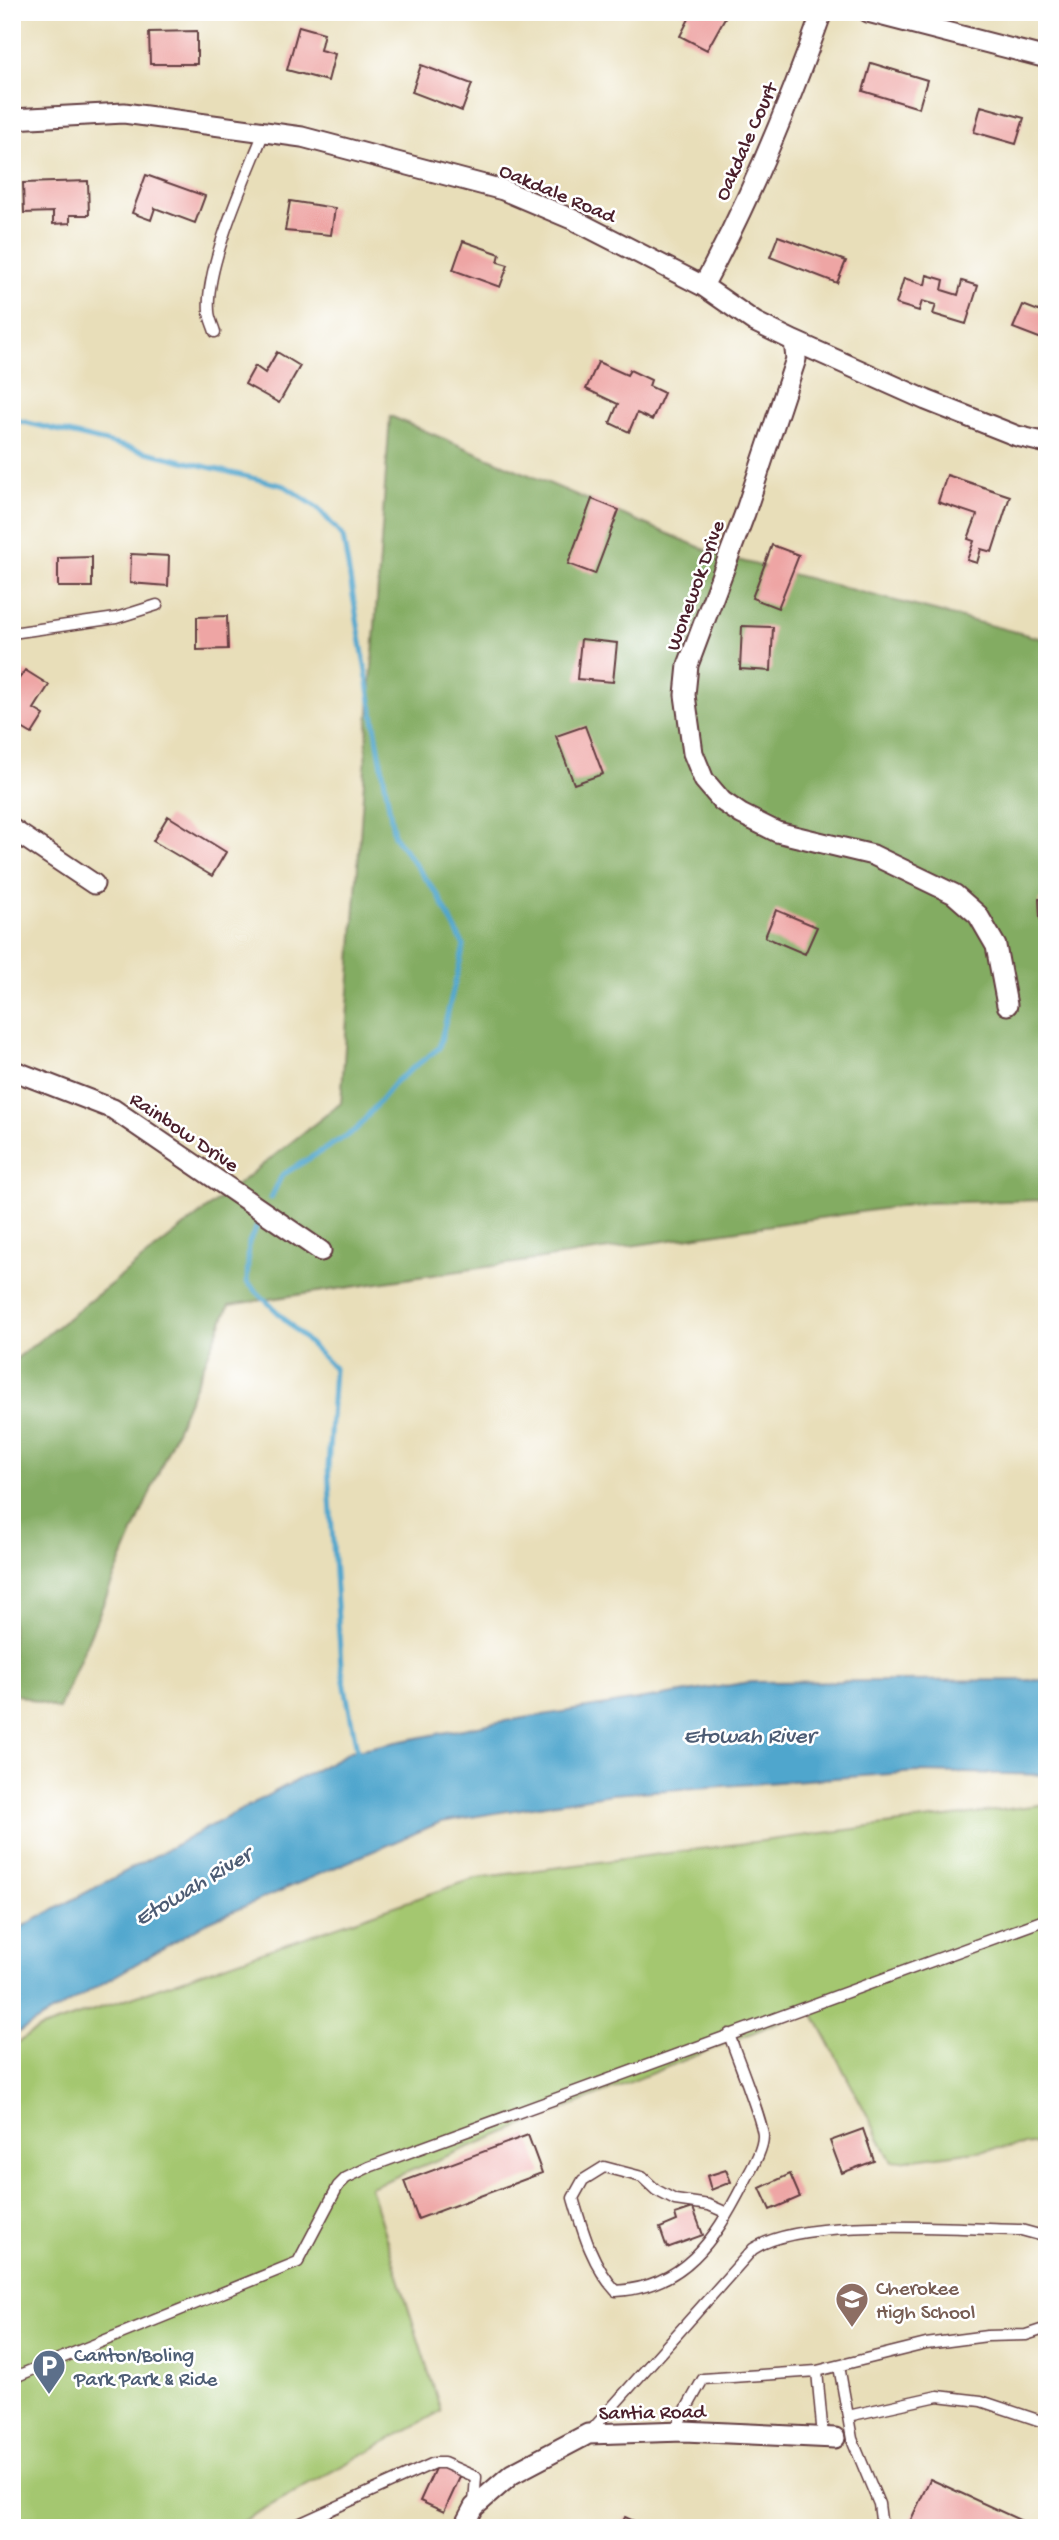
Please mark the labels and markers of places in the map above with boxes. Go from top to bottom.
place label: Cherokee High School [876,2278,975,2327]
school or university icon: Cherokee High School [833,2280,871,2329]
place label: Canton/Boling Park Park & Ride [73,2345,219,2394]
parking icon: Canton/Boling Park Park & Ride [30,2347,68,2396]

